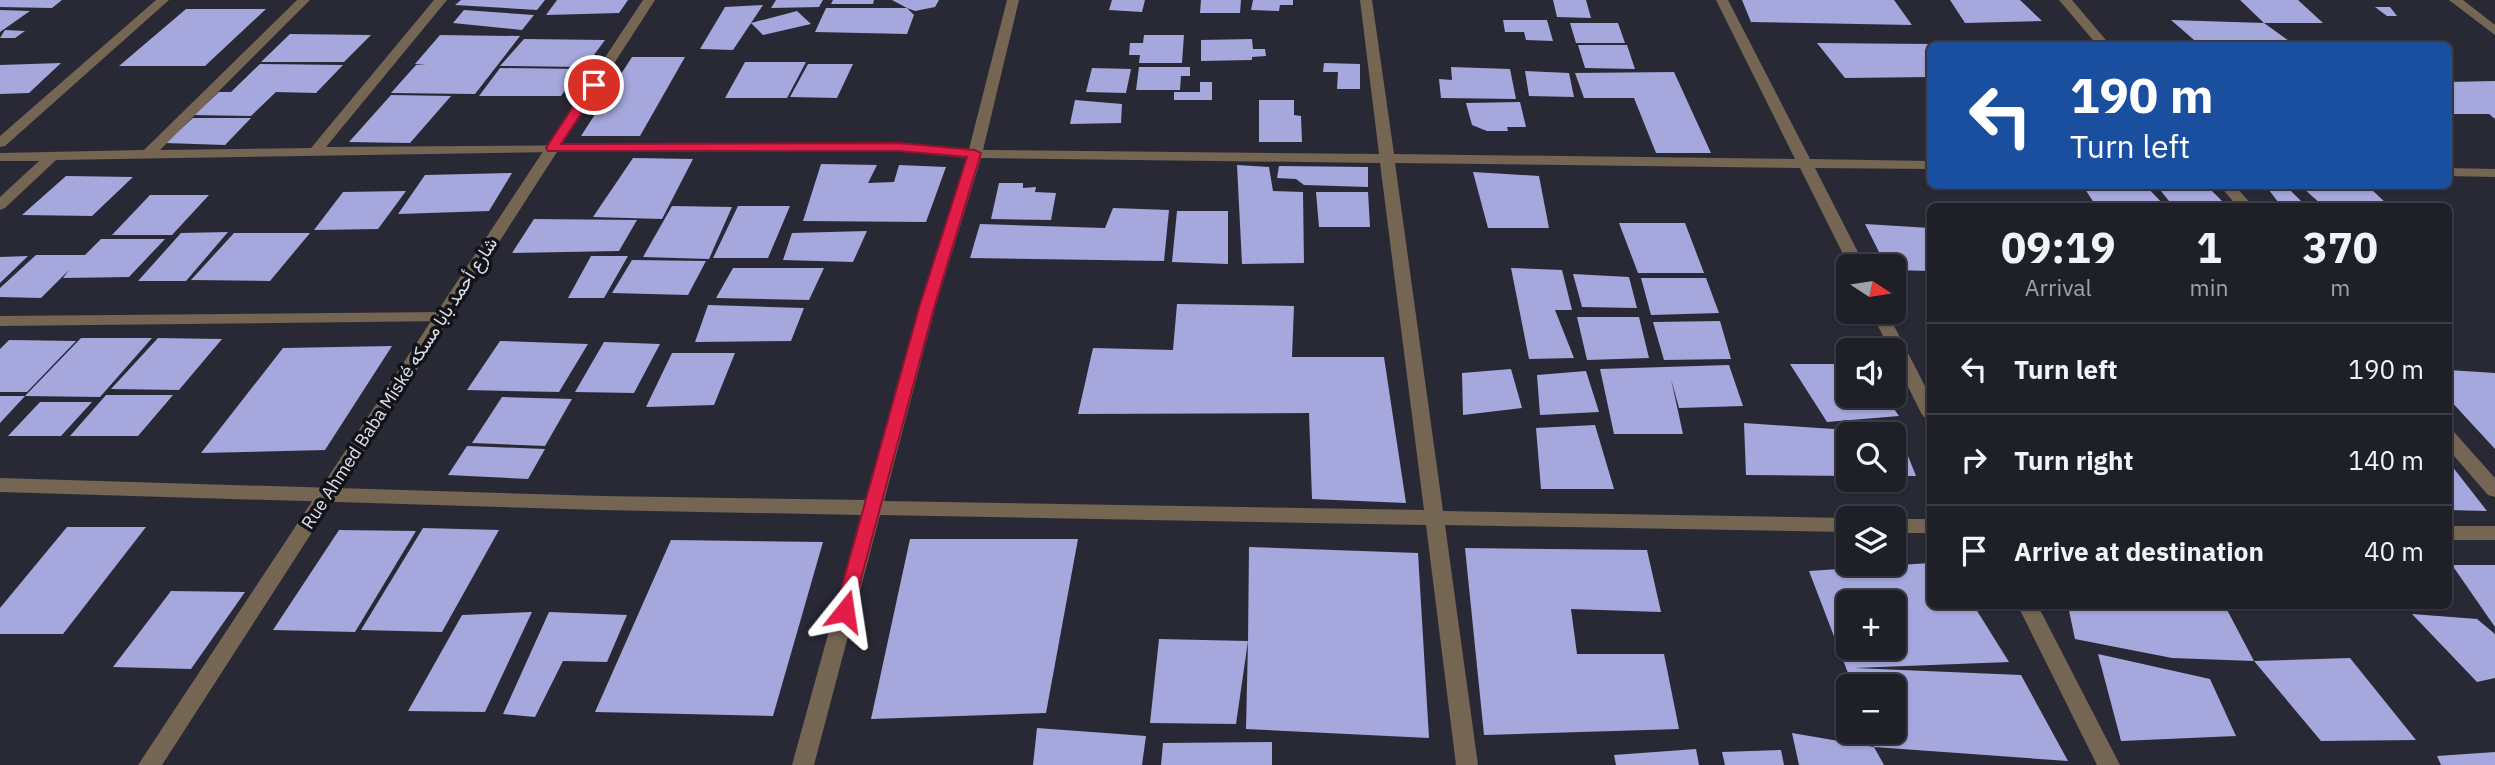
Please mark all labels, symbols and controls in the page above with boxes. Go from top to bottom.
pin [564,55,624,115]
text: 190 m [2070,63,2214,126]
icon: arrive [575,66,613,104]
icon: left [1955,70,2046,161]
text: Turn left [2070,125,2190,167]
text: 09:19 [2001,220,2116,275]
text: 1 [2196,220,2222,275]
text: 370 [2302,220,2378,275]
street label: Rue Ahmed Baba Miské شارع أحمد بابا مسكه [296,233,503,534]
north arrow [1836,254,1906,324]
map controls [1836,254,1906,744]
text: Arrival [2025,272,2092,302]
text: min [2190,272,2228,302]
text: m [2330,272,2350,302]
button: sound [1836,338,1906,408]
icon: left [1955,350,1993,388]
text: Turn left [2014,352,2117,386]
text: 190 m [2348,352,2424,386]
button: search [1836,422,1906,492]
icon: right [1955,441,1993,479]
text: Turn right [2014,443,2133,477]
text: 140 m [2348,443,2424,477]
button: layers [1836,506,1906,576]
icon: arrive [1955,532,1993,570]
text: Arrive at destination [2014,534,2264,568]
text: 40 m [2364,534,2424,568]
position arrow [808,574,882,648]
button: + [1836,590,1906,660]
button: − [1836,674,1906,744]

